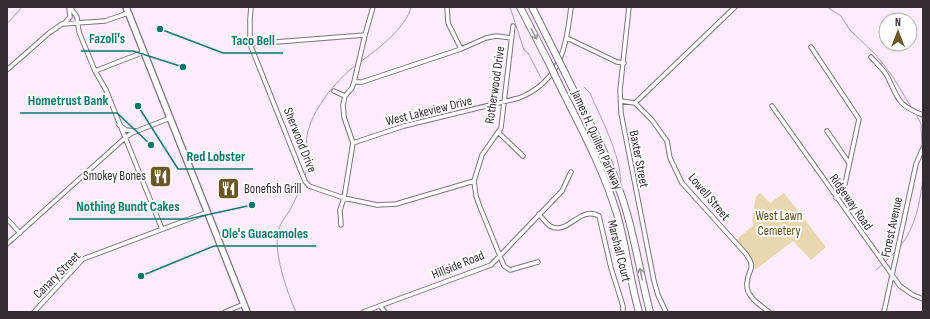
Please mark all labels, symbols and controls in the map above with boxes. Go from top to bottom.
north arrow [878,12,918,52]
text: N [895,16,901,29]
callout: Fazoli's [81,25,133,51]
callout: Taco Bell [223,27,283,53]
one-way arrow [531,27,538,39]
text: Fazoli's [89,30,125,47]
text: Taco Bell [231,32,275,49]
street label: Rotherwood Drive [482,45,508,125]
callout: Hometrust Bank [20,87,117,113]
street label: James H. Quillen Parkway [567,87,626,192]
text: Hometrust Bank [28,92,108,109]
street label: West Lakeview Drive [384,93,474,129]
street label: Sherwood Drive [280,105,320,175]
street label: Baxter Street [626,129,652,189]
callout: Red Lobster [178,143,253,169]
text: Red Lobster [187,148,246,165]
restaurant icon: Smokey Bones [148,163,174,189]
place label: Smokey Bones [83,168,146,184]
street label: Lowell Street [685,170,733,224]
street label: Ridgeway Road [826,171,876,233]
restaurant icon: Bonefish Grill [215,176,241,202]
place label: Bonefish Grill [244,181,301,197]
callout: Nothing Bundt Cakes [69,193,188,219]
street label: Forest Avenue [878,195,906,259]
text: Nothing Bundt Cakes [76,198,180,215]
park label: West Lawn Cemetery [756,208,802,239]
street label: Marshall Court [604,218,634,284]
callout: Ole's Guacamoles [214,220,316,246]
text: Ole's Guacamoles [222,225,308,242]
street label: Hillside Road [429,247,487,283]
street label: Canary Street [30,248,84,302]
one-way arrow [636,268,644,281]

